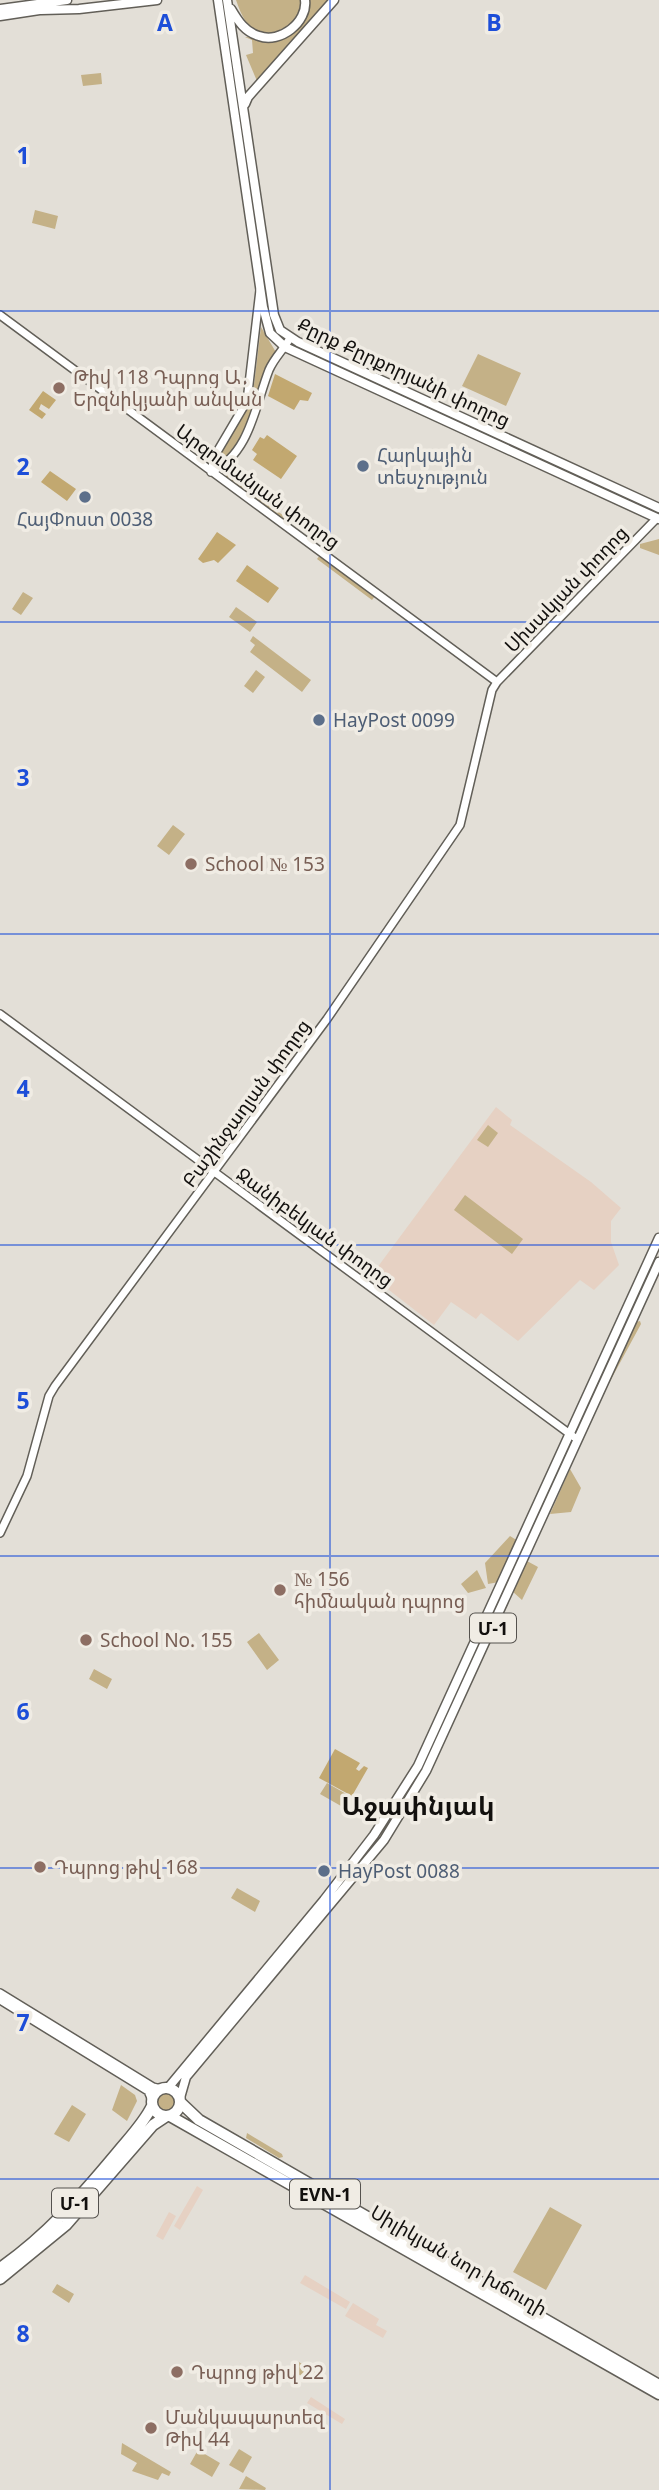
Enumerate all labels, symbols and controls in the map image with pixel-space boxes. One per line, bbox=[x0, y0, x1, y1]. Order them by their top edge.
text: A bbox=[157, 6, 173, 38]
text: B bbox=[486, 6, 502, 38]
text: 1 bbox=[16, 139, 30, 171]
street label: Քըրք Քըրքորյանի փողոց bbox=[293, 311, 515, 433]
place label: Թիվ 118 Դպրոց Ա․ Երզնիկյանի անվան bbox=[73, 364, 262, 412]
marker: Թիվ 118 Դպրոց Ա․ Երզնիկյանի անվան bbox=[51, 380, 67, 396]
street label: Արզումանյան փողոց bbox=[171, 418, 345, 554]
place label: Հարկային տեսչություն bbox=[377, 442, 488, 490]
text: 2 bbox=[16, 450, 30, 482]
marker: Հարկային տեսչություն bbox=[355, 458, 371, 474]
marker: ՀայՓոստ 0038 bbox=[77, 489, 93, 505]
place label: ՀայՓոստ 0038 bbox=[17, 506, 153, 532]
street label: Սիսակյան փողոց bbox=[499, 520, 633, 658]
place label: HayPost 0099 bbox=[333, 707, 455, 733]
marker: HayPost 0099 bbox=[311, 712, 327, 728]
text: 3 bbox=[16, 761, 30, 793]
place label: School № 153 bbox=[205, 851, 325, 877]
marker: School № 153 bbox=[183, 856, 199, 872]
street label: Բաշինջաղյան փողոց bbox=[176, 1014, 316, 1192]
text: 4 bbox=[16, 1072, 30, 1104]
street label: Ջանիբեկյան փողոց bbox=[231, 1161, 399, 1293]
text: 5 bbox=[16, 1384, 30, 1416]
place label: № 156 հիմնական դպրոց bbox=[294, 1566, 465, 1614]
marker: № 156 հիմնական դպրոց bbox=[272, 1582, 288, 1598]
road number: Մ-1 bbox=[470, 1614, 516, 1643]
place label: School No. 155 bbox=[100, 1627, 233, 1653]
marker: School No. 155 bbox=[78, 1632, 94, 1648]
text: 6 bbox=[16, 1695, 30, 1727]
district label: Աջափնյակ bbox=[341, 1787, 495, 1823]
place label: Դպրոց թիվ 168 bbox=[54, 1854, 198, 1880]
place label: HayPost 0088 bbox=[338, 1858, 460, 1884]
marker: Դպրոց թիվ 168 bbox=[32, 1859, 48, 1875]
marker: HayPost 0088 bbox=[316, 1863, 332, 1879]
text: 7 bbox=[16, 2006, 30, 2038]
road number: EVN-1 bbox=[290, 2180, 360, 2208]
road number: Մ-1 bbox=[52, 2188, 98, 2218]
street label: Սիլիկյան նոր խճուղի bbox=[366, 2199, 552, 2321]
text: 8 bbox=[16, 2317, 30, 2349]
place label: Դպրոց թիվ 22 bbox=[191, 2359, 324, 2385]
marker: Դպրոց թիվ 22 bbox=[169, 2364, 185, 2380]
place label: Մանկապարտեզ Թիվ 44 bbox=[165, 2404, 326, 2452]
marker: Մանկապարտեզ Թիվ 44 bbox=[143, 2420, 159, 2436]

